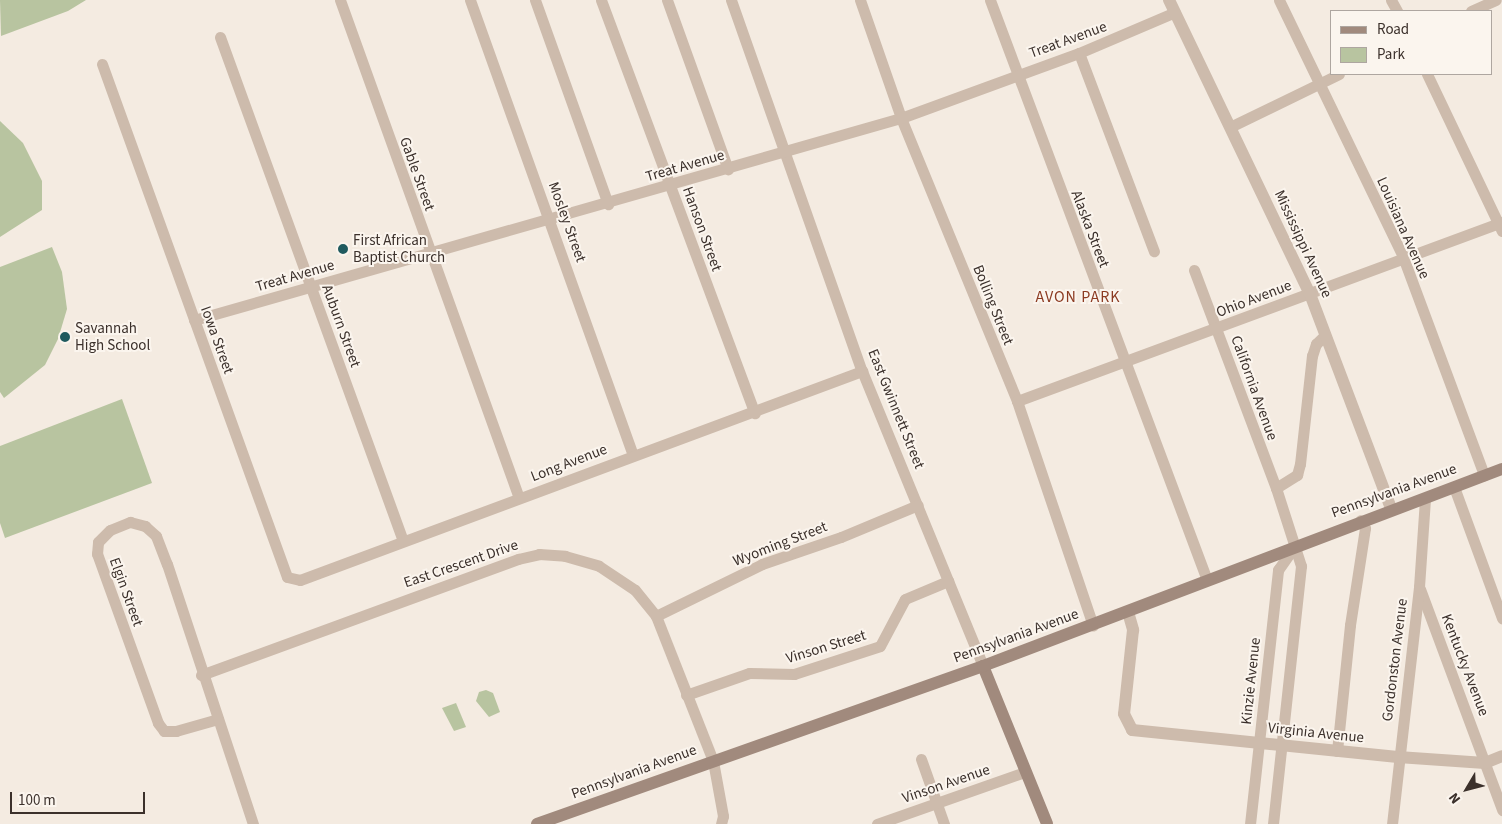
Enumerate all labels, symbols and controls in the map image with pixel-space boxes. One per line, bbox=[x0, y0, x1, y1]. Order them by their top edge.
legend bbox=[1330, 10, 1492, 75]
street label: Treat Avenue bbox=[1027, 18, 1109, 62]
text: Road bbox=[1377, 19, 1409, 40]
text: Park bbox=[1377, 44, 1405, 65]
street label: Gable Street bbox=[395, 135, 439, 213]
street label: Treat Avenue bbox=[643, 146, 727, 186]
street label: Louisiana Avenue bbox=[1372, 174, 1434, 282]
street label: Mosley Street bbox=[544, 179, 590, 265]
street label: Hanson Street bbox=[678, 184, 726, 274]
street label: Mississippi Avenue bbox=[1270, 187, 1336, 301]
street label: Alaska Street bbox=[1067, 188, 1113, 270]
place label: First African Baptist Church bbox=[353, 231, 445, 266]
marker: First African Baptist Church bbox=[337, 243, 349, 255]
street label: Treat Avenue bbox=[253, 256, 337, 296]
street label: Bolling Street bbox=[969, 262, 1017, 348]
street label: Ohio Avenue bbox=[1214, 276, 1294, 322]
street label: Auburn Street bbox=[318, 282, 364, 370]
district label: AVON PARK bbox=[1034, 287, 1122, 307]
street label: Iowa Street bbox=[196, 304, 238, 376]
place label: Savannah High School bbox=[75, 319, 150, 354]
marker: Savannah High School bbox=[59, 331, 71, 343]
street label: California Avenue bbox=[1227, 333, 1281, 443]
street label: East Gwinnett Street bbox=[864, 347, 928, 471]
street label: Long Avenue bbox=[528, 440, 610, 486]
street label: Pennsylvania Avenue bbox=[1329, 460, 1459, 522]
street label: Wyoming Street bbox=[730, 518, 830, 570]
street label: East Crescent Drive bbox=[402, 536, 520, 592]
street label: Elgin Street bbox=[105, 555, 147, 629]
street label: Gordonston Avenue bbox=[1379, 598, 1411, 722]
street label: Pennsylvania Avenue bbox=[951, 605, 1081, 667]
street label: Kentucky Avenue bbox=[1437, 611, 1493, 719]
street label: Vinson Street bbox=[784, 626, 868, 668]
street label: Kinzie Avenue bbox=[1237, 637, 1265, 725]
street label: Virginia Avenue bbox=[1267, 719, 1365, 747]
street label: Pennsylvania Avenue bbox=[569, 741, 699, 803]
street label: Vinson Avenue bbox=[900, 761, 992, 807]
north arrow bbox=[1442, 764, 1492, 814]
scale bar bbox=[12, 782, 148, 814]
text: N bbox=[1444, 788, 1466, 808]
text: 100 m bbox=[18, 790, 56, 811]

